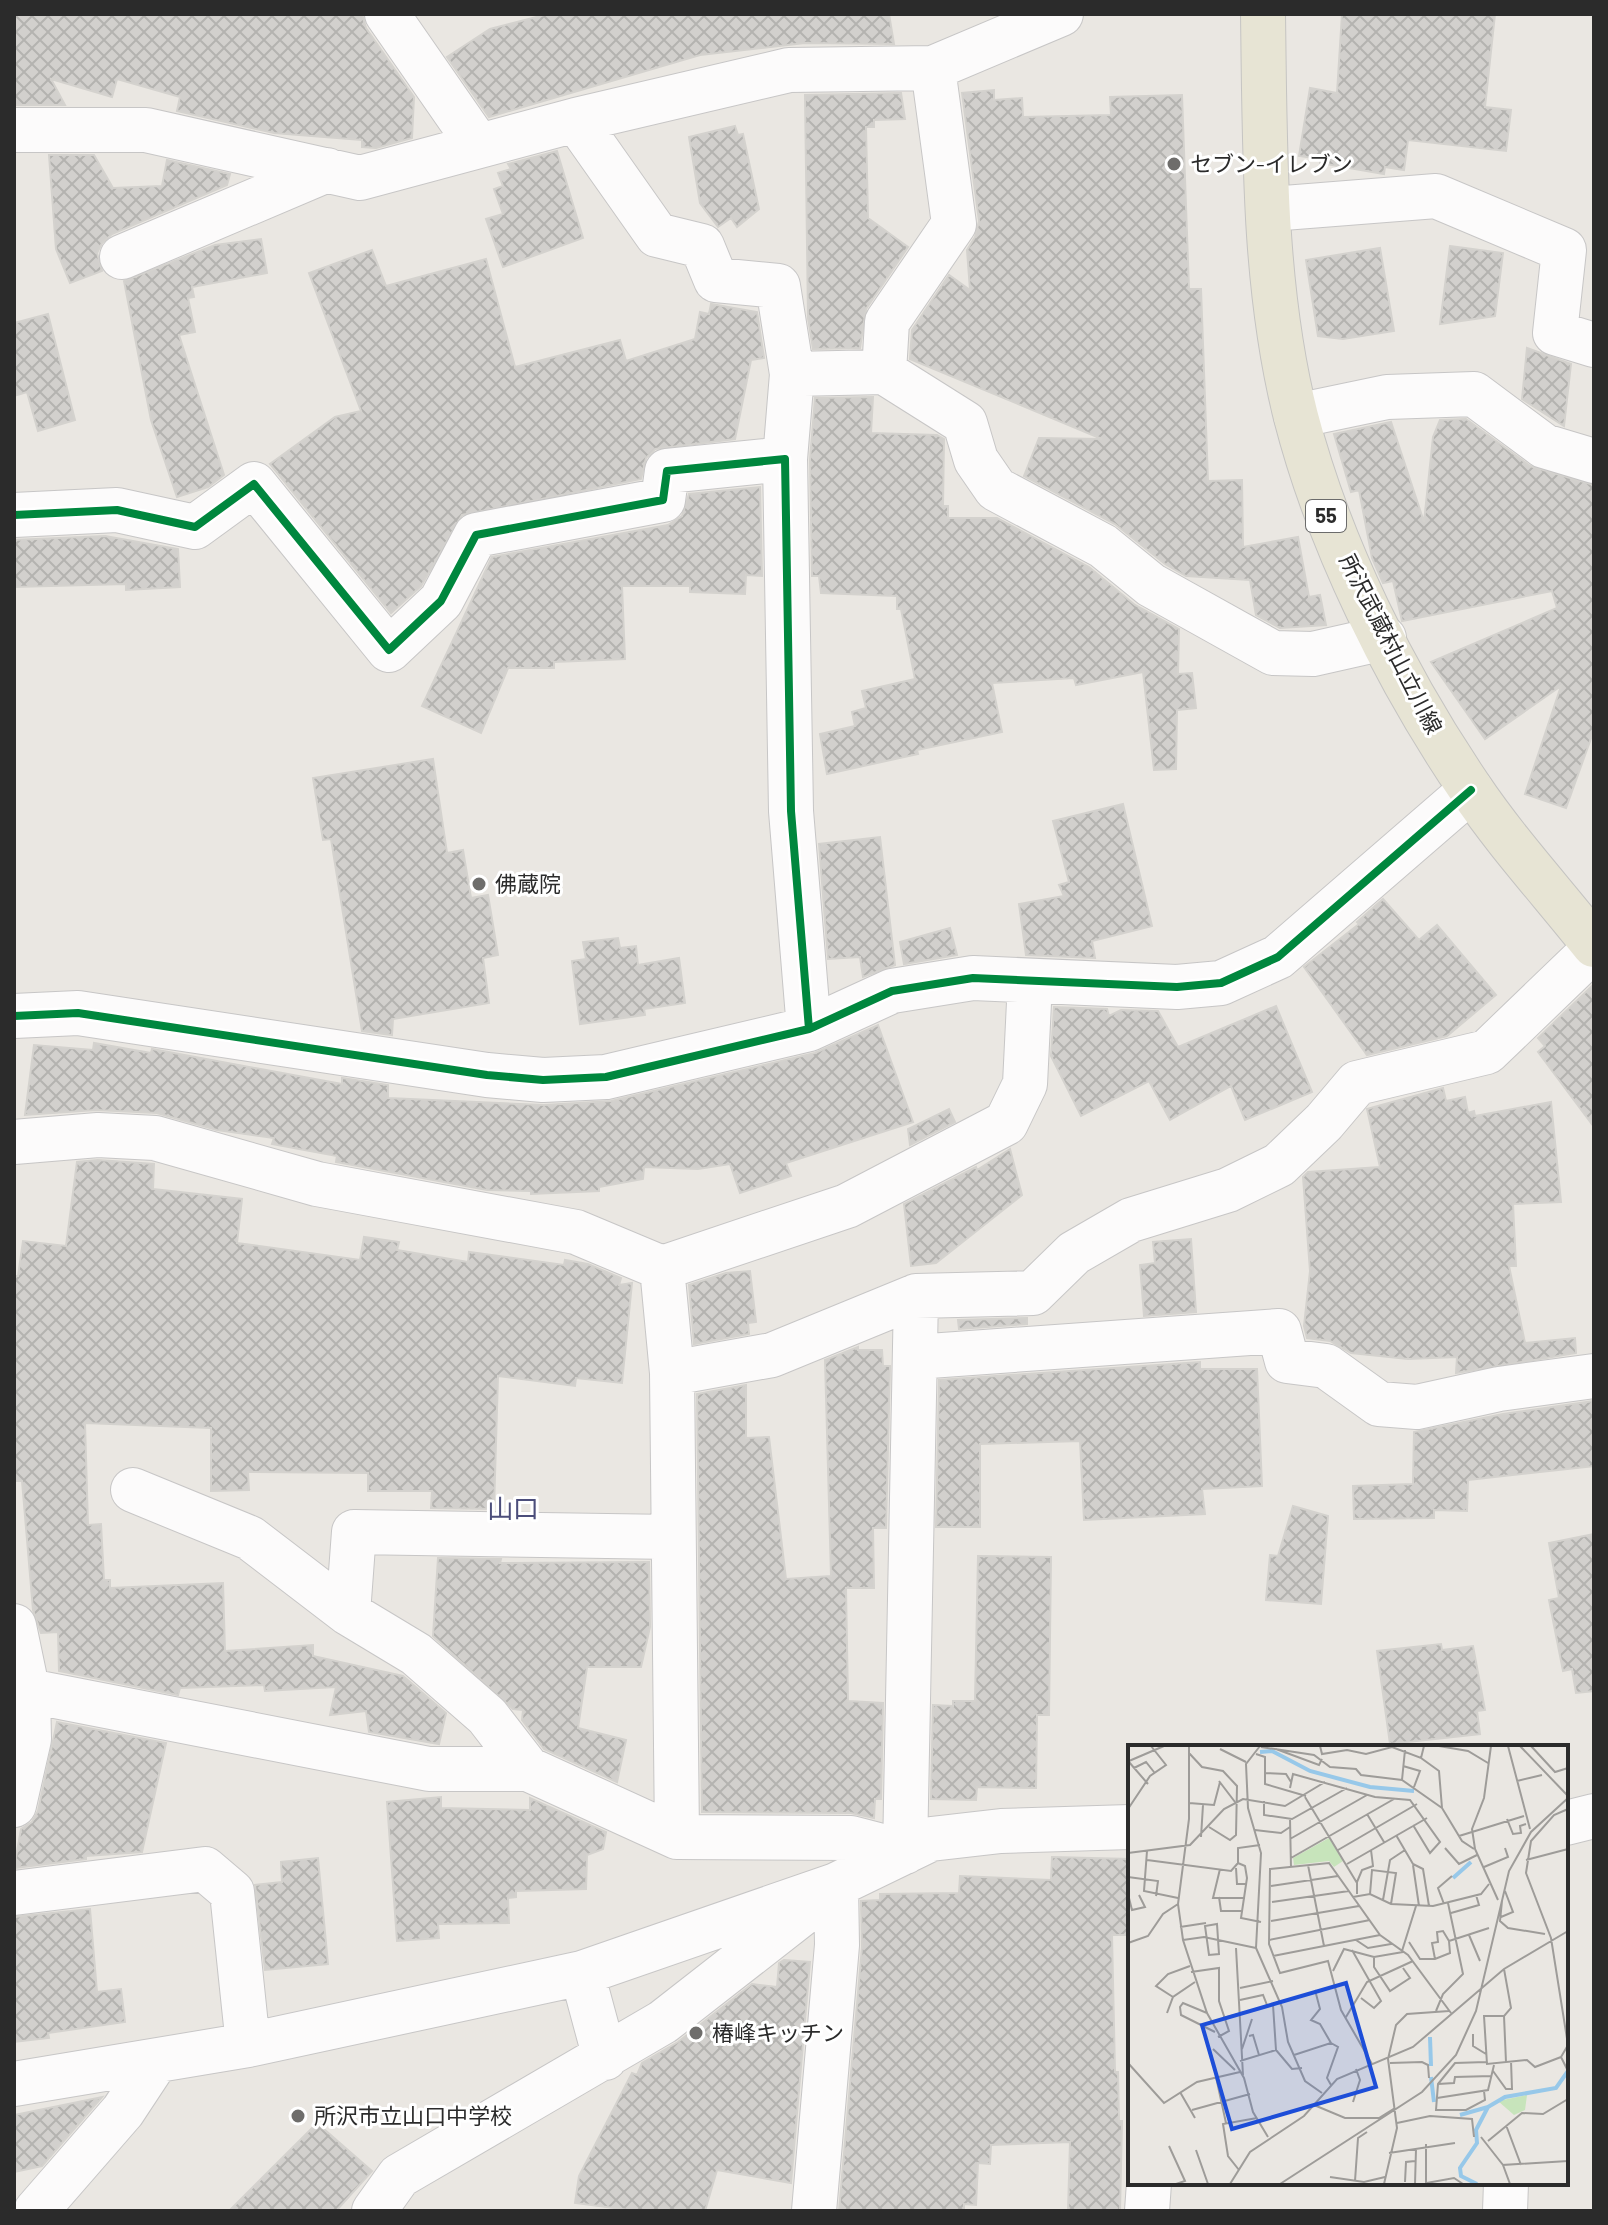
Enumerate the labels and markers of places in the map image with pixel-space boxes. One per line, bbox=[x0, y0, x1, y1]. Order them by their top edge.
place label: セブン-イレブン bbox=[1190, 150, 1353, 176]
marker: セブン-イレブン bbox=[1165, 155, 1183, 173]
place label: 佛蔵院 bbox=[495, 870, 561, 896]
marker: 佛蔵院 bbox=[470, 875, 488, 893]
place label: 椿峰キッチン bbox=[712, 2019, 844, 2045]
marker: 椿峰キッチン bbox=[687, 2024, 705, 2042]
place label: 所沢市立山口中学校 bbox=[314, 2102, 512, 2128]
marker: 所沢市立山口中学校 bbox=[289, 2107, 307, 2125]

